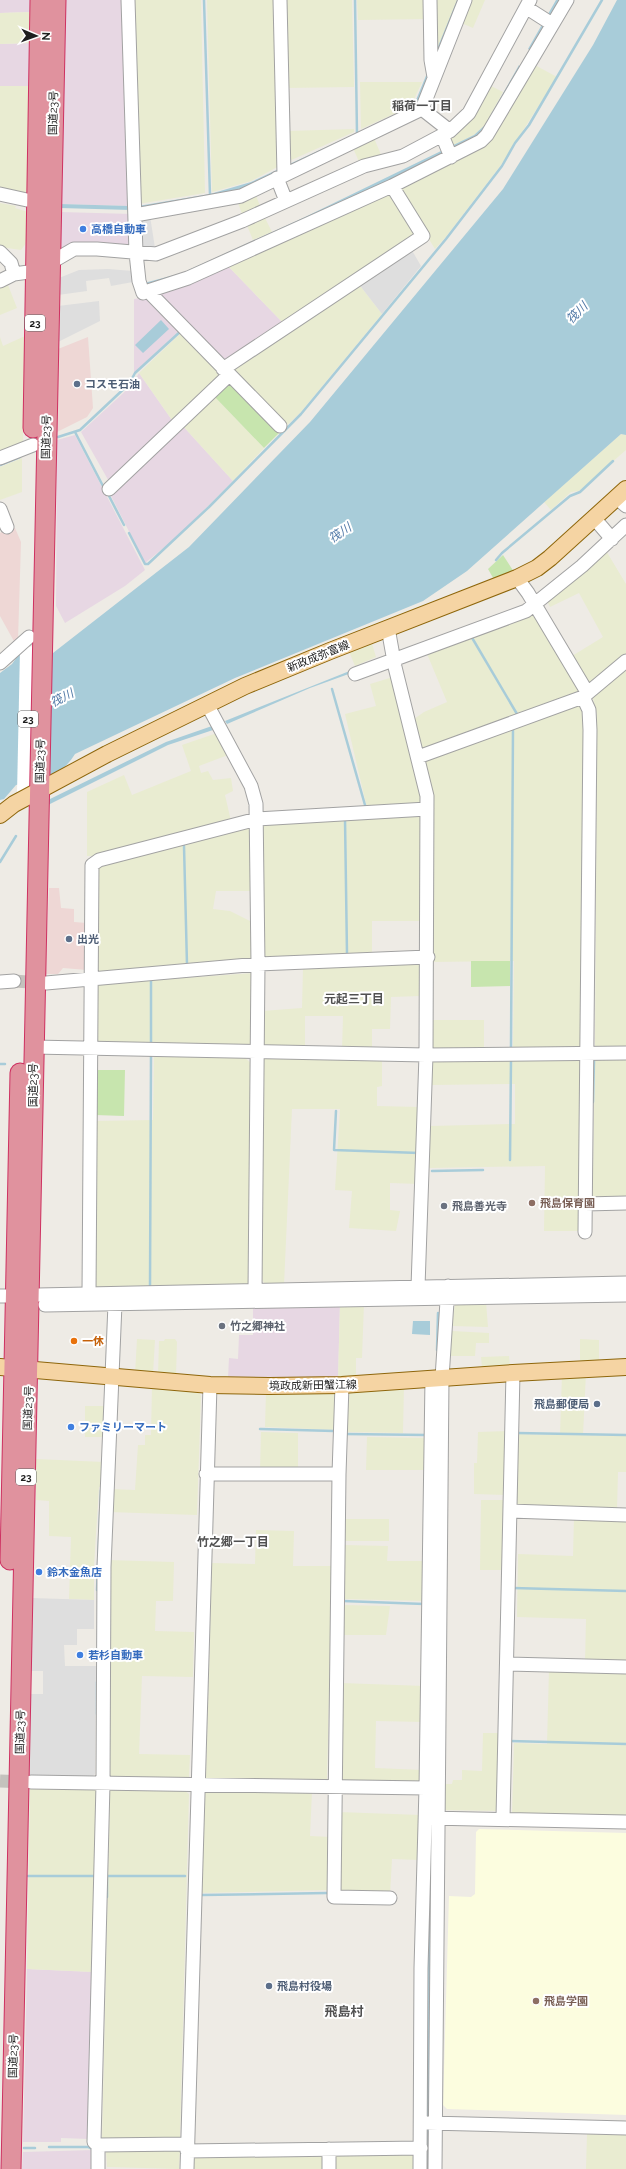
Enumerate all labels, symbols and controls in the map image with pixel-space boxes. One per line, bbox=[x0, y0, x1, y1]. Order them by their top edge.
north arrow bbox=[16, 16, 56, 56]
text: N bbox=[39, 32, 52, 41]
street label: 国道23号 bbox=[47, 91, 60, 135]
district label: 稲荷一丁目 bbox=[392, 99, 452, 113]
place label: 高橋自動車 bbox=[91, 223, 146, 236]
marker: 高橋自動車 bbox=[78, 224, 88, 234]
water label: 筏川 bbox=[564, 298, 592, 326]
road number: 23 bbox=[25, 315, 45, 331]
place label: コスモ石油 bbox=[85, 378, 140, 391]
marker: コスモ石油 bbox=[72, 379, 82, 389]
street label: 国道23号 bbox=[40, 415, 53, 459]
water label: 筏川 bbox=[326, 519, 356, 546]
street label: 新政成弥富線 bbox=[285, 638, 351, 675]
water label: 筏川 bbox=[48, 685, 78, 710]
road number: 23 bbox=[18, 711, 38, 727]
street label: 国道23号 bbox=[34, 739, 47, 783]
place label: 出光 bbox=[77, 933, 99, 946]
marker: 出光 bbox=[64, 934, 74, 944]
district label: 元起三丁目 bbox=[324, 992, 384, 1006]
street label: 国道23号 bbox=[27, 1063, 40, 1107]
place label: 飛島保育園 bbox=[540, 1197, 595, 1210]
marker: 飛島保育園 bbox=[527, 1198, 537, 1208]
place label: 飛島善光寺 bbox=[452, 1200, 507, 1213]
marker: 飛島善光寺 bbox=[439, 1201, 449, 1211]
place label: 竹之郷神社 bbox=[230, 1320, 285, 1333]
marker: 竹之郷神社 bbox=[217, 1321, 227, 1331]
place label: 一休 bbox=[82, 1335, 104, 1348]
marker: 一休 bbox=[69, 1336, 79, 1346]
street label: 境政成新田蟹江線 bbox=[269, 1378, 357, 1393]
street label: 国道23号 bbox=[21, 1385, 36, 1431]
place label: 飛島郵便局 bbox=[534, 1398, 589, 1411]
marker: 飛島郵便局 bbox=[592, 1399, 602, 1409]
place label: ファミリーマート bbox=[79, 1421, 167, 1434]
marker: ファミリーマート bbox=[66, 1422, 76, 1432]
road number: 23 bbox=[16, 1469, 36, 1485]
district label: 竹之郷一丁目 bbox=[197, 1535, 269, 1549]
place label: 鈴木金魚店 bbox=[47, 1566, 102, 1579]
marker: 鈴木金魚店 bbox=[34, 1567, 44, 1577]
place label: 若杉自動車 bbox=[88, 1649, 143, 1662]
marker: 若杉自動車 bbox=[75, 1650, 85, 1660]
street label: 国道23号 bbox=[14, 1710, 27, 1754]
place label: 飛島村役場 bbox=[277, 1980, 332, 1993]
marker: 飛島村役場 bbox=[264, 1981, 274, 1991]
place label: 飛島学園 bbox=[544, 1995, 588, 2008]
marker: 飛島学園 bbox=[531, 1996, 541, 2006]
district label: 飛島村 bbox=[324, 2004, 364, 2019]
street label: 国道23号 bbox=[7, 2034, 20, 2078]

